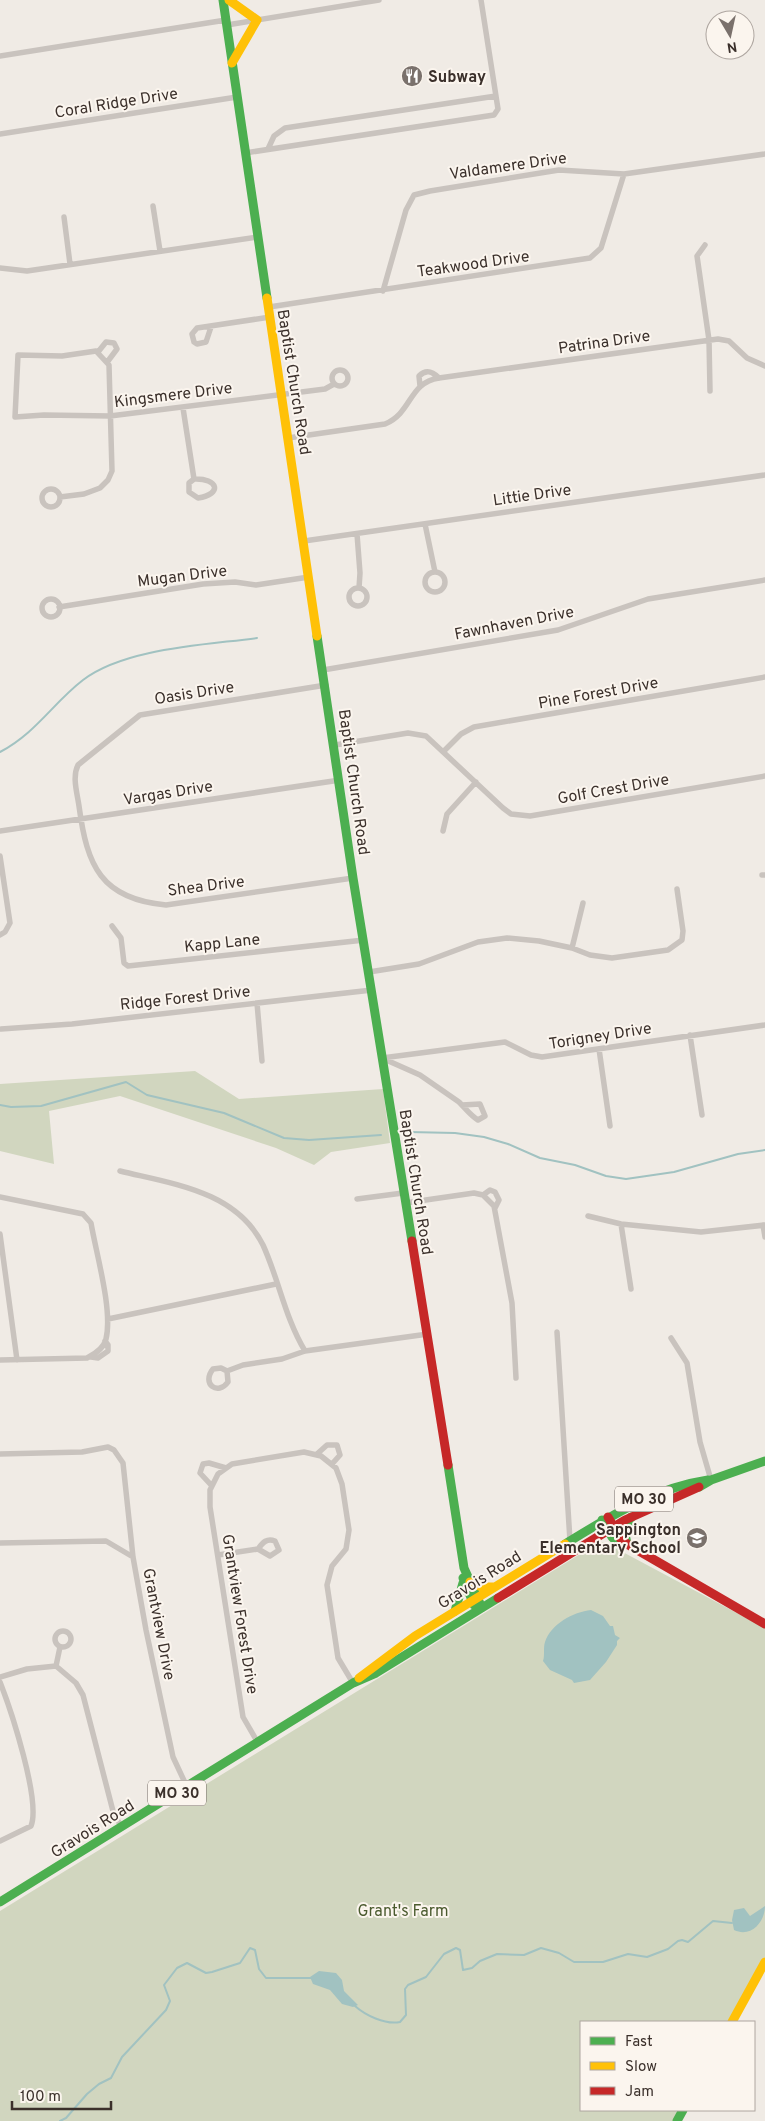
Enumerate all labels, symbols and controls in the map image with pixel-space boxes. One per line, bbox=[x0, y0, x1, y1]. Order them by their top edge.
north arrow bbox=[705, 10, 755, 60]
text: N bbox=[725, 37, 738, 56]
restaurant icon: Subway bbox=[400, 64, 424, 88]
place label: Subway bbox=[428, 68, 486, 88]
street label: Coral Ridge Drive bbox=[53, 84, 179, 124]
street label: Valdamere Drive bbox=[448, 149, 568, 185]
street label: Teakwood Drive bbox=[416, 247, 531, 283]
street label: Baptist Church Road bbox=[272, 308, 314, 457]
street label: Patrina Drive bbox=[557, 327, 652, 359]
street label: Kingsmere Drive bbox=[113, 379, 234, 413]
street label: Littie Drive bbox=[492, 481, 573, 511]
street label: Mugan Drive bbox=[136, 562, 228, 592]
street label: Fawnhaven Drive bbox=[453, 603, 576, 645]
street label: Pine Forest Drive bbox=[537, 674, 660, 714]
street label: Oasis Drive bbox=[153, 678, 236, 710]
street label: Baptist Church Road bbox=[333, 708, 373, 857]
street label: Golf Crest Drive bbox=[556, 770, 671, 810]
street label: Vargas Drive bbox=[122, 777, 215, 811]
street label: Shea Drive bbox=[167, 872, 246, 902]
street label: Kapp Lane bbox=[183, 930, 261, 958]
street label: Ridge Forest Drive bbox=[119, 982, 251, 1016]
street label: Torigney Drive bbox=[548, 1019, 653, 1055]
street label: Baptist Church Road bbox=[394, 1108, 436, 1257]
road number: MO 30 bbox=[615, 1486, 673, 1512]
place label: Sappington Elementary School bbox=[539, 1521, 681, 1559]
school or university icon: Sappington Elementary School bbox=[685, 1526, 709, 1550]
street label: Grantview Forest Drive bbox=[216, 1533, 262, 1696]
street label: Gravois Road bbox=[435, 1547, 526, 1614]
street label: Grantview Drive bbox=[137, 1567, 179, 1682]
road number: MO 30 bbox=[148, 1780, 206, 1806]
street label: Gravois Road bbox=[48, 1796, 139, 1863]
park label: Grant's Farm bbox=[357, 1902, 449, 1922]
legend bbox=[580, 2021, 755, 2111]
text: Fast bbox=[625, 2033, 653, 2052]
text: Slow bbox=[625, 2058, 657, 2077]
scale bar bbox=[12, 2078, 111, 2110]
text: Jam bbox=[625, 2083, 654, 2102]
text: 100 m bbox=[20, 2088, 61, 2107]

